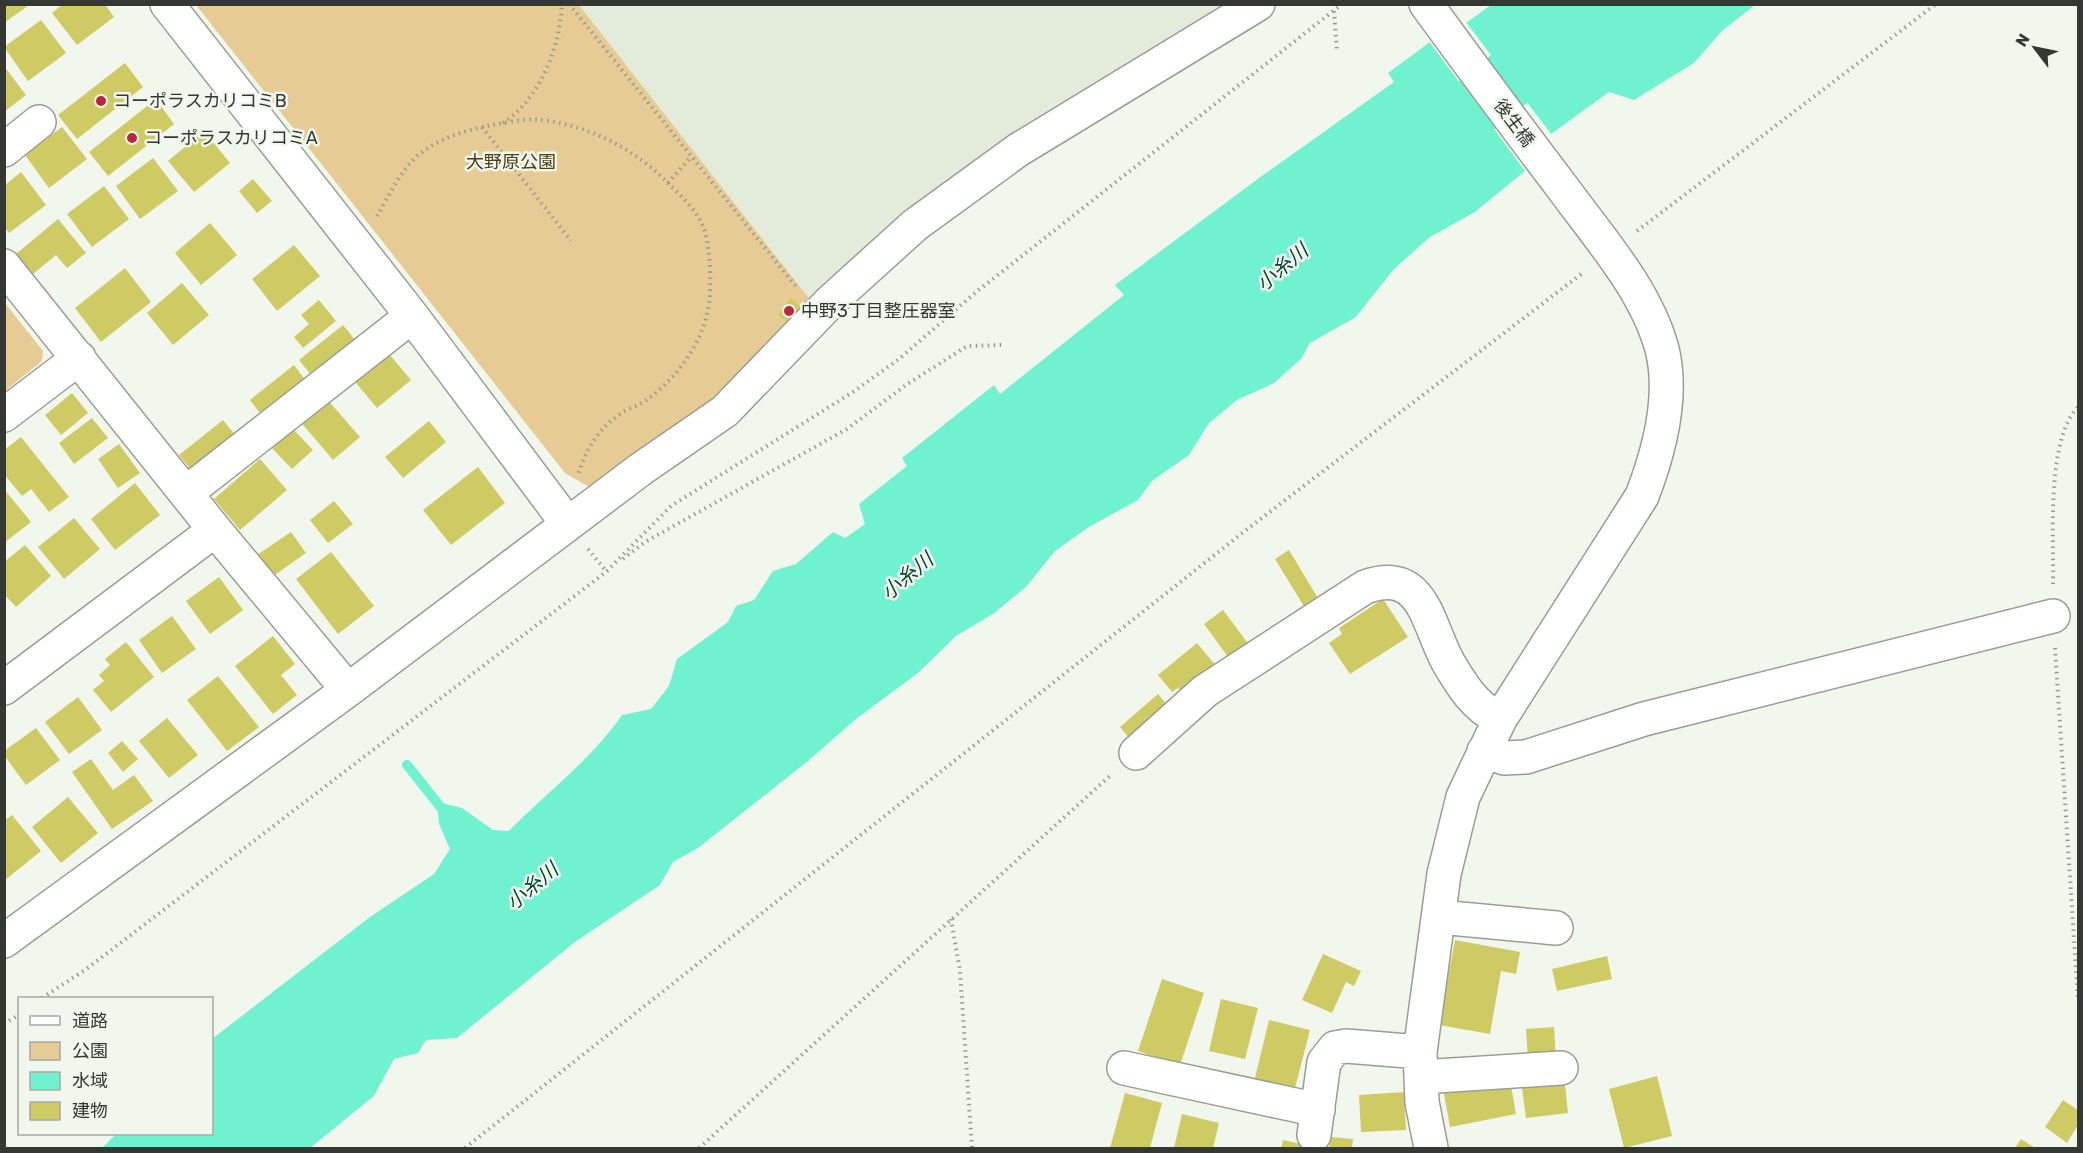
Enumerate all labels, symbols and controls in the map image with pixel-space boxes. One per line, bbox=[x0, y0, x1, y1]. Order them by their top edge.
north arrow bbox=[2005, 18, 2065, 78]
text: N bbox=[2012, 30, 2034, 50]
place label: コーポラスカリコミB bbox=[113, 90, 287, 112]
marker: コーポラスカリコミB bbox=[94, 94, 108, 108]
street label: 後生橋 bbox=[1489, 95, 1539, 151]
place label: コーポラスカリコミA bbox=[144, 127, 318, 149]
marker: コーポラスカリコミA bbox=[125, 131, 139, 145]
park label: 大野原公園 bbox=[466, 151, 556, 173]
water label: 小糸川 bbox=[1251, 237, 1314, 295]
place label: 中野3丁目整圧器室 bbox=[801, 300, 956, 322]
marker: 中野3丁目整圧器室 bbox=[782, 304, 796, 318]
water label: 小糸川 bbox=[876, 546, 939, 604]
water label: 小糸川 bbox=[501, 856, 564, 914]
legend bbox=[18, 997, 213, 1135]
text: 道路 bbox=[72, 1010, 108, 1032]
text: 公園 bbox=[72, 1040, 108, 1062]
text: 水域 bbox=[72, 1070, 108, 1092]
text: 建物 bbox=[72, 1100, 108, 1122]

